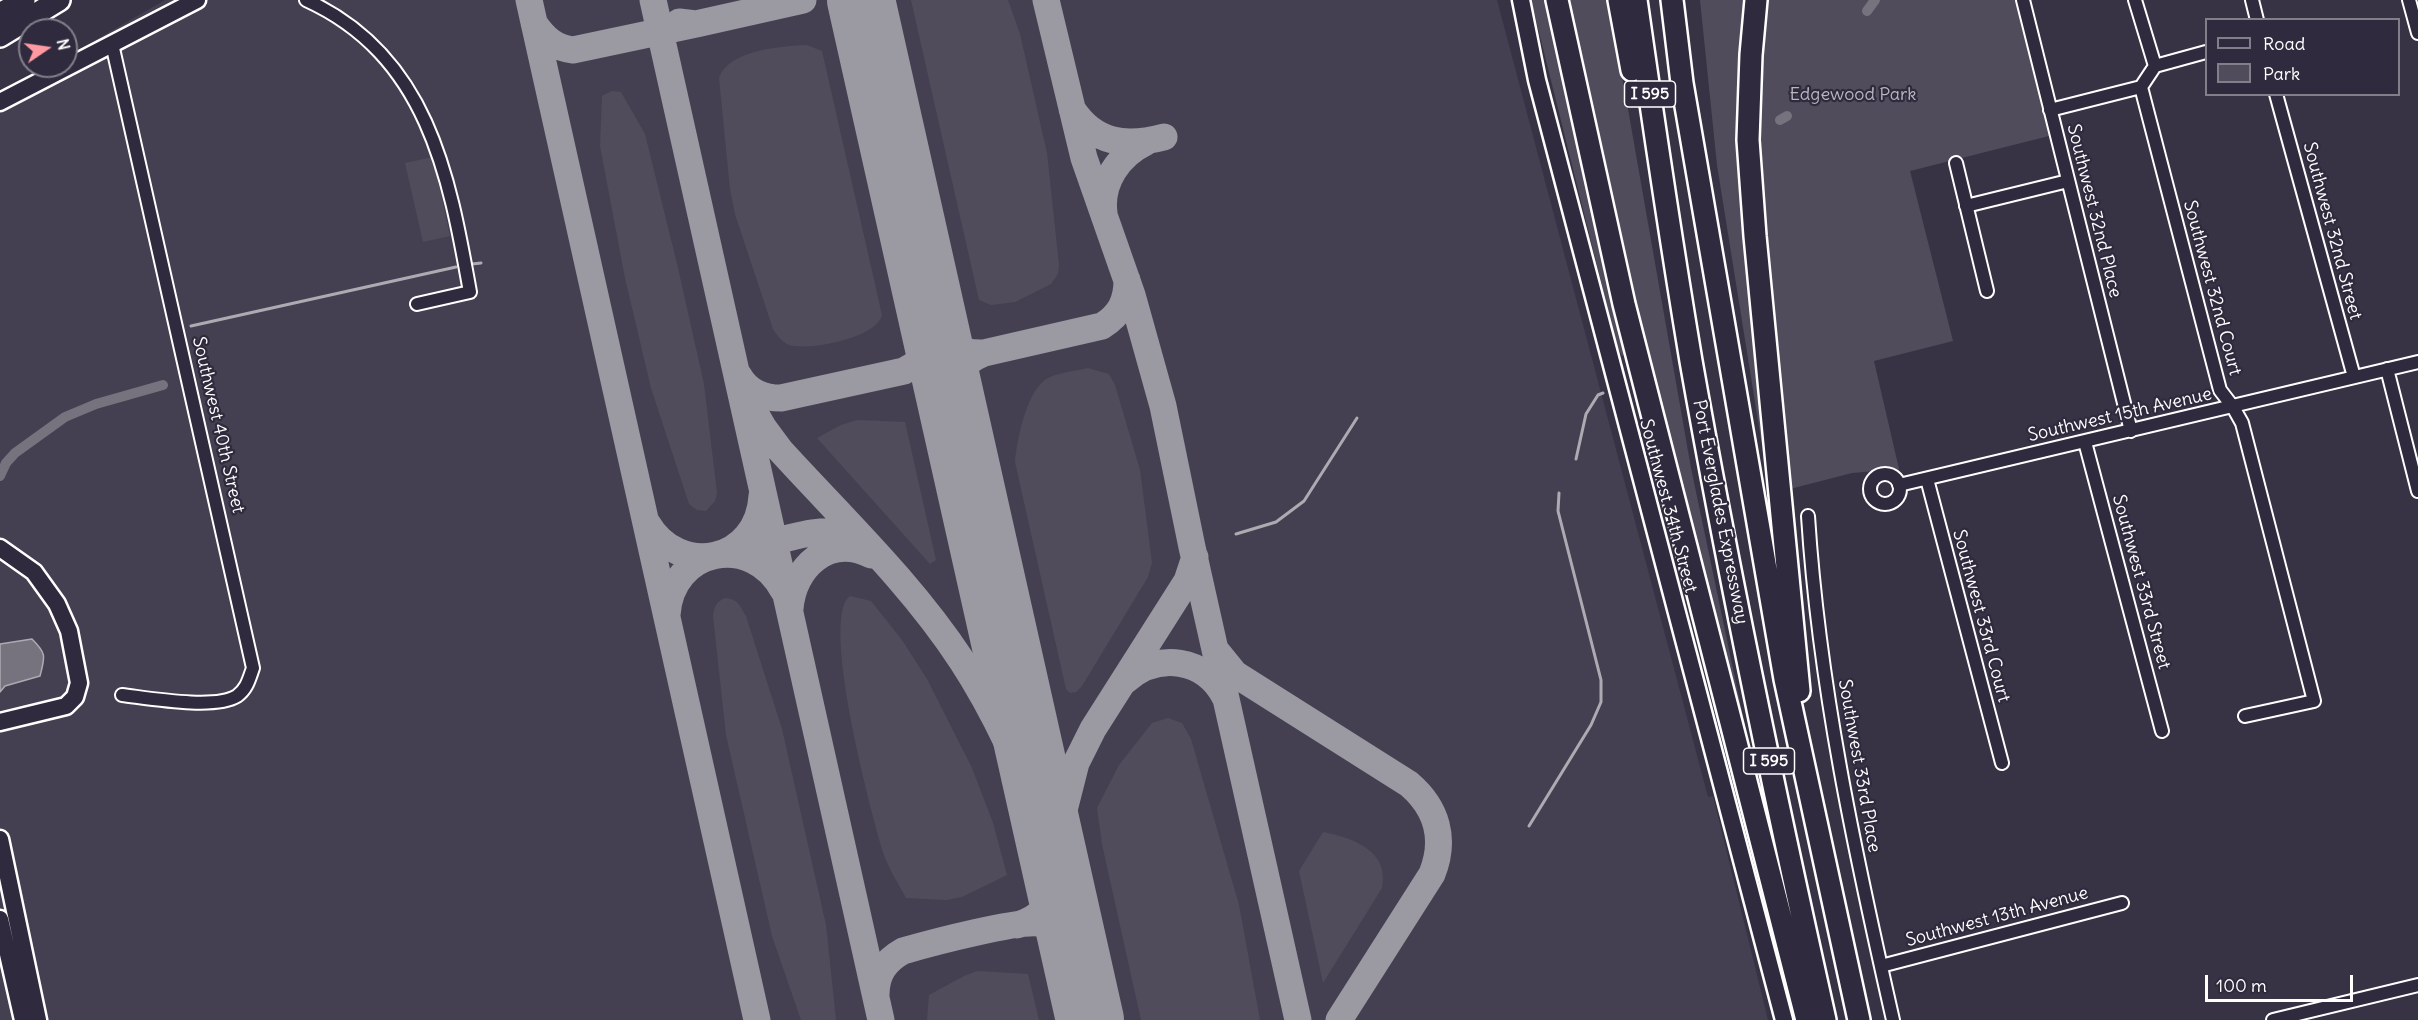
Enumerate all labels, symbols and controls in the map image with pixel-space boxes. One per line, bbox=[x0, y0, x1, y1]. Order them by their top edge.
north arrow bbox=[18, 18, 78, 78]
legend bbox=[2205, 18, 2400, 96]
text: Road bbox=[2263, 32, 2305, 55]
text: N bbox=[53, 37, 75, 52]
text: Park bbox=[2263, 62, 2300, 85]
road number: I 595 bbox=[1624, 81, 1676, 107]
park label: Edgewood Park bbox=[1789, 84, 1917, 106]
street label: Southwest 32nd Place bbox=[2062, 122, 2126, 300]
street label: Southwest 32nd Street bbox=[2298, 140, 2366, 322]
street label: Southwest 32nd Court bbox=[2178, 198, 2246, 378]
street label: Southwest 40th Street bbox=[187, 335, 249, 515]
street label: Southwest 15th Avenue bbox=[2026, 383, 2214, 447]
street label: Port Everglades Expressway bbox=[1688, 398, 1752, 626]
street label: Southwest 34th Street bbox=[1634, 417, 1702, 595]
street label: Southwest 33rd Street bbox=[2107, 492, 2175, 672]
street label: Southwest 33rd Court bbox=[1948, 527, 2014, 705]
street label: Southwest 33rd Place bbox=[1833, 678, 1885, 854]
road number: I 595 bbox=[1744, 748, 1794, 774]
street label: Southwest 13th Avenue bbox=[1904, 882, 2090, 952]
scale bar bbox=[2208, 963, 2356, 1001]
text: 100 m bbox=[2216, 974, 2267, 997]

